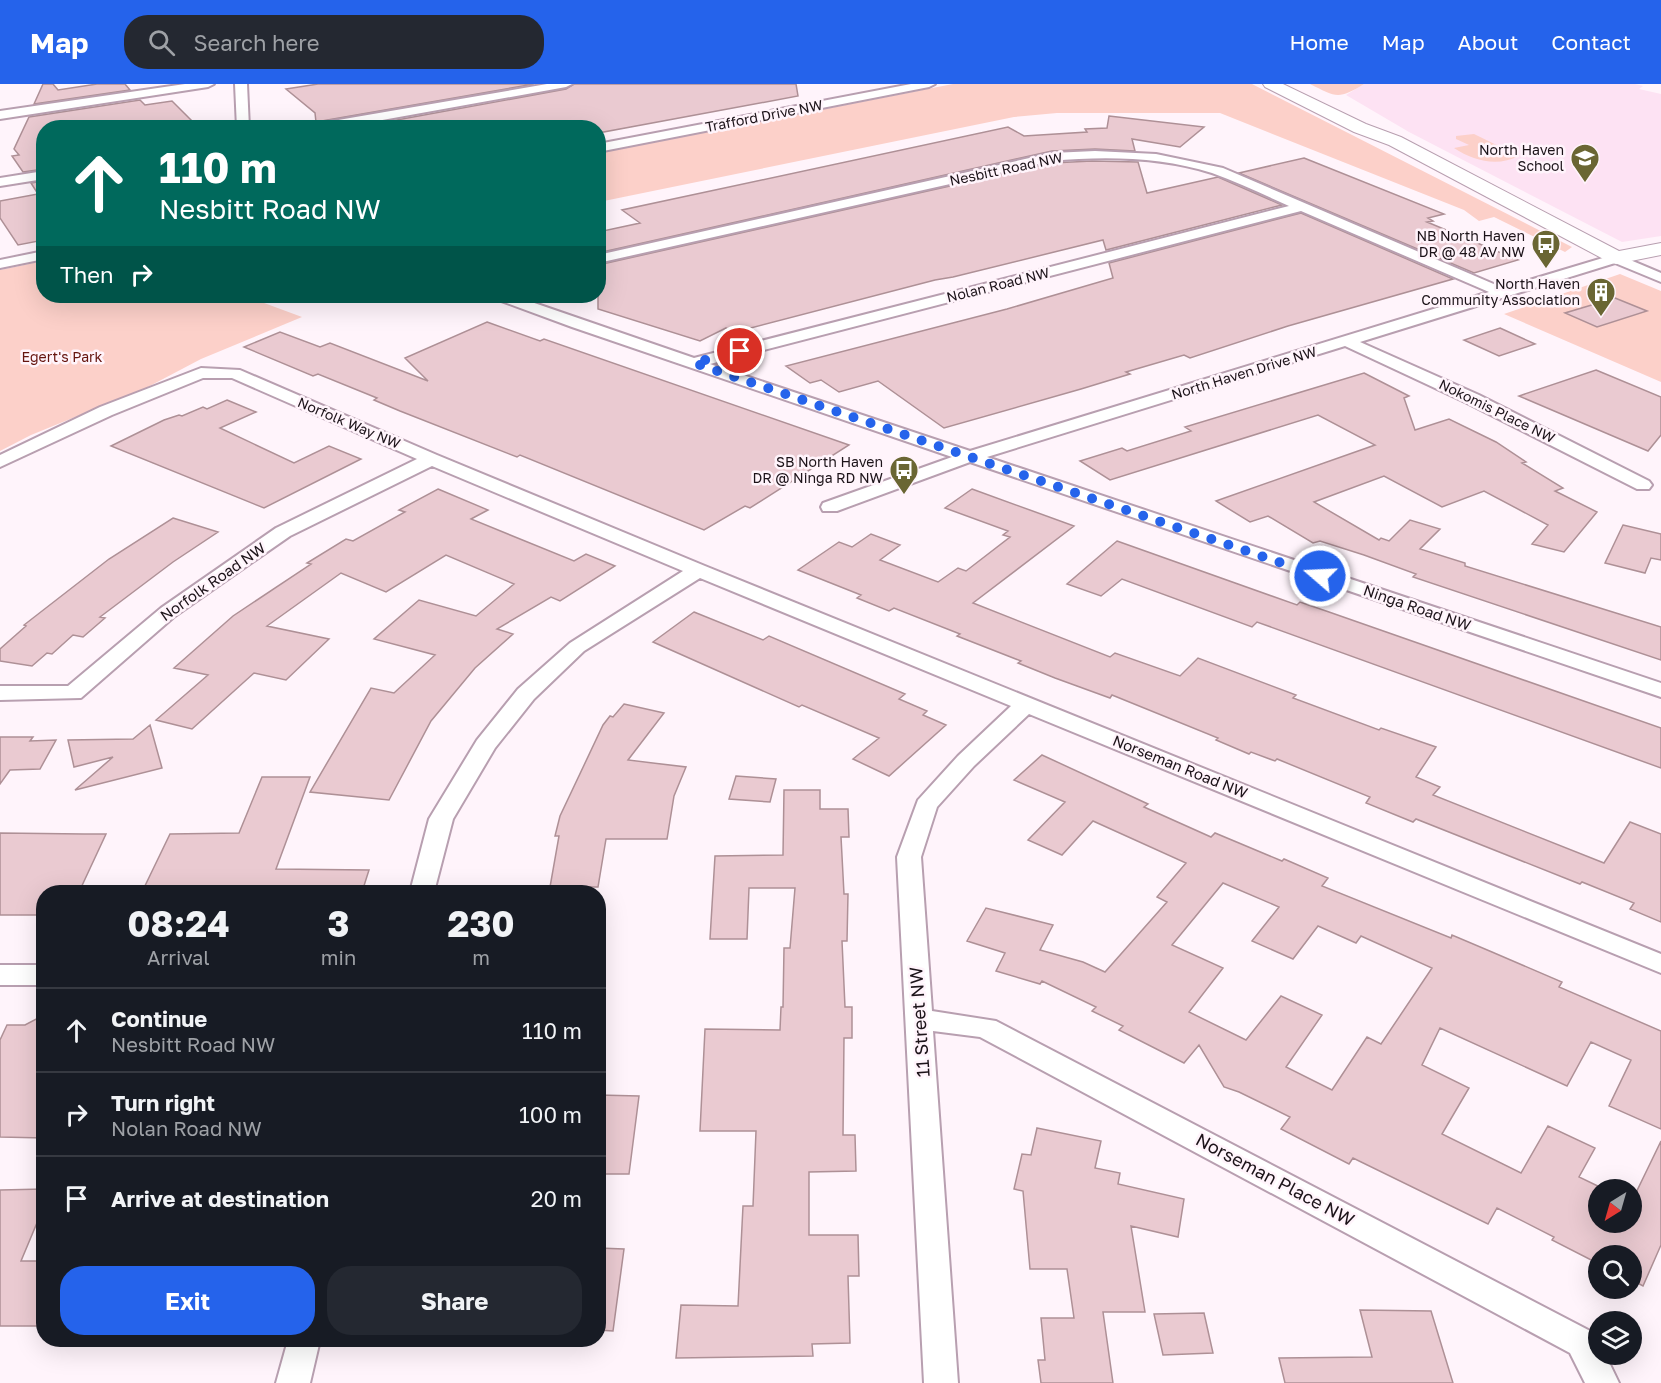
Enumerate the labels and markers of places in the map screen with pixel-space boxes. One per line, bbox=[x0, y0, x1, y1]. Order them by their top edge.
place label: North Haven School bbox=[1479, 141, 1564, 174]
school or university icon: North Haven School bbox=[1569, 142, 1601, 184]
place label: NB North Haven DR @ 48 AV NW bbox=[1416, 227, 1526, 260]
bus stop icon: NB North Haven DR @ 48 AV NW bbox=[1530, 228, 1562, 270]
place label: North Haven Community Association bbox=[1421, 275, 1580, 308]
building icon: North Haven Community Association bbox=[1585, 276, 1617, 318]
pin bbox=[714, 325, 765, 376]
place label: SB North Haven DR @ Ninga RD NW bbox=[752, 453, 884, 486]
bus stop icon: SB North Haven DR @ Ninga RD NW bbox=[888, 454, 920, 496]

